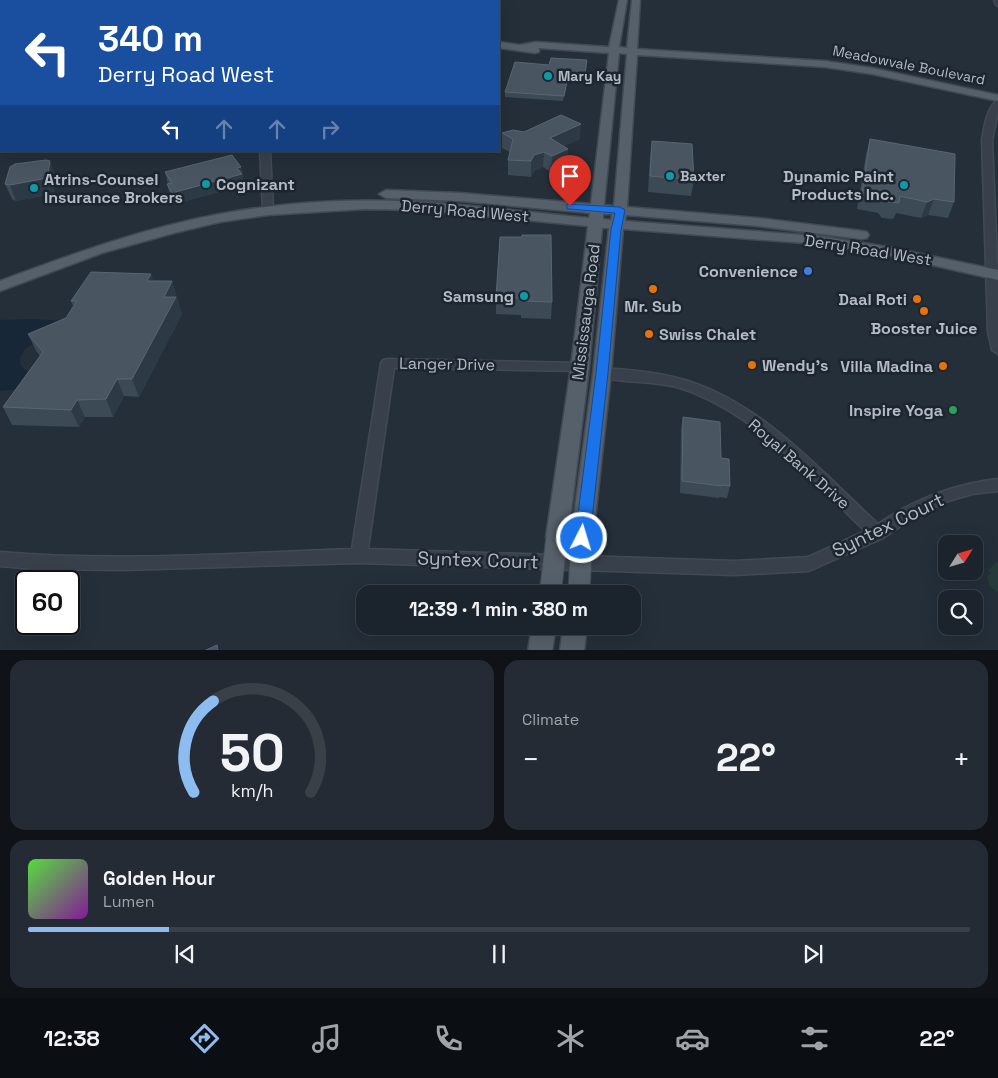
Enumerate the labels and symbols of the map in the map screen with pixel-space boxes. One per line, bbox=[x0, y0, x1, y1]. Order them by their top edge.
street label: Meadowvale Boulevard bbox=[831, 41, 987, 89]
place label: Mary Kay bbox=[558, 67, 621, 85]
marker: Mary Kay bbox=[542, 70, 554, 82]
pin bbox=[549, 155, 591, 206]
place label: Dynamic Paint Products Inc. bbox=[783, 166, 894, 205]
place label: Baxter bbox=[680, 167, 726, 185]
place label: Atrins-Counsel Insurance Brokers bbox=[44, 169, 183, 208]
marker: Baxter bbox=[664, 170, 676, 182]
place label: Cognizant bbox=[216, 174, 295, 195]
marker: Cognizant bbox=[200, 178, 212, 190]
marker: Dynamic Paint Products Inc. bbox=[898, 179, 910, 191]
marker: Atrins-Counsel Insurance Brokers bbox=[28, 182, 40, 194]
street label: Derry Road West bbox=[400, 195, 530, 227]
street label: Derry Road West bbox=[803, 230, 933, 270]
street label: Mississauga Road bbox=[567, 243, 605, 381]
place label: Convenience bbox=[699, 261, 798, 282]
marker: Convenience bbox=[802, 265, 814, 277]
marker: Mr. Sub bbox=[647, 283, 659, 295]
place label: Samsung bbox=[443, 286, 514, 307]
place label: Daal Roti bbox=[838, 289, 907, 310]
marker: Samsung bbox=[518, 290, 530, 302]
marker: Daal Roti bbox=[911, 293, 923, 305]
place label: Mr. Sub bbox=[624, 296, 682, 317]
marker: Booster Juice bbox=[918, 305, 930, 317]
place label: Booster Juice bbox=[870, 318, 978, 339]
place label: Swiss Chalet bbox=[659, 324, 756, 345]
marker: Swiss Chalet bbox=[643, 328, 655, 340]
street label: Langer Drive bbox=[399, 353, 495, 375]
place label: Wendy's bbox=[762, 355, 828, 376]
place label: Villa Madina bbox=[840, 356, 933, 377]
marker: Wendy's bbox=[746, 359, 758, 371]
marker: Villa Madina bbox=[937, 360, 949, 372]
place label: Inspire Yoga bbox=[849, 400, 943, 421]
marker: Inspire Yoga bbox=[947, 404, 959, 416]
street label: Royal Bank Drive bbox=[744, 414, 854, 514]
street label: Syntex Court bbox=[828, 487, 948, 563]
position arrow bbox=[555, 511, 607, 563]
north arrow bbox=[938, 535, 982, 580]
street label: Syntex Court bbox=[417, 545, 539, 575]
speed limit sign: 60 bbox=[15, 570, 80, 635]

